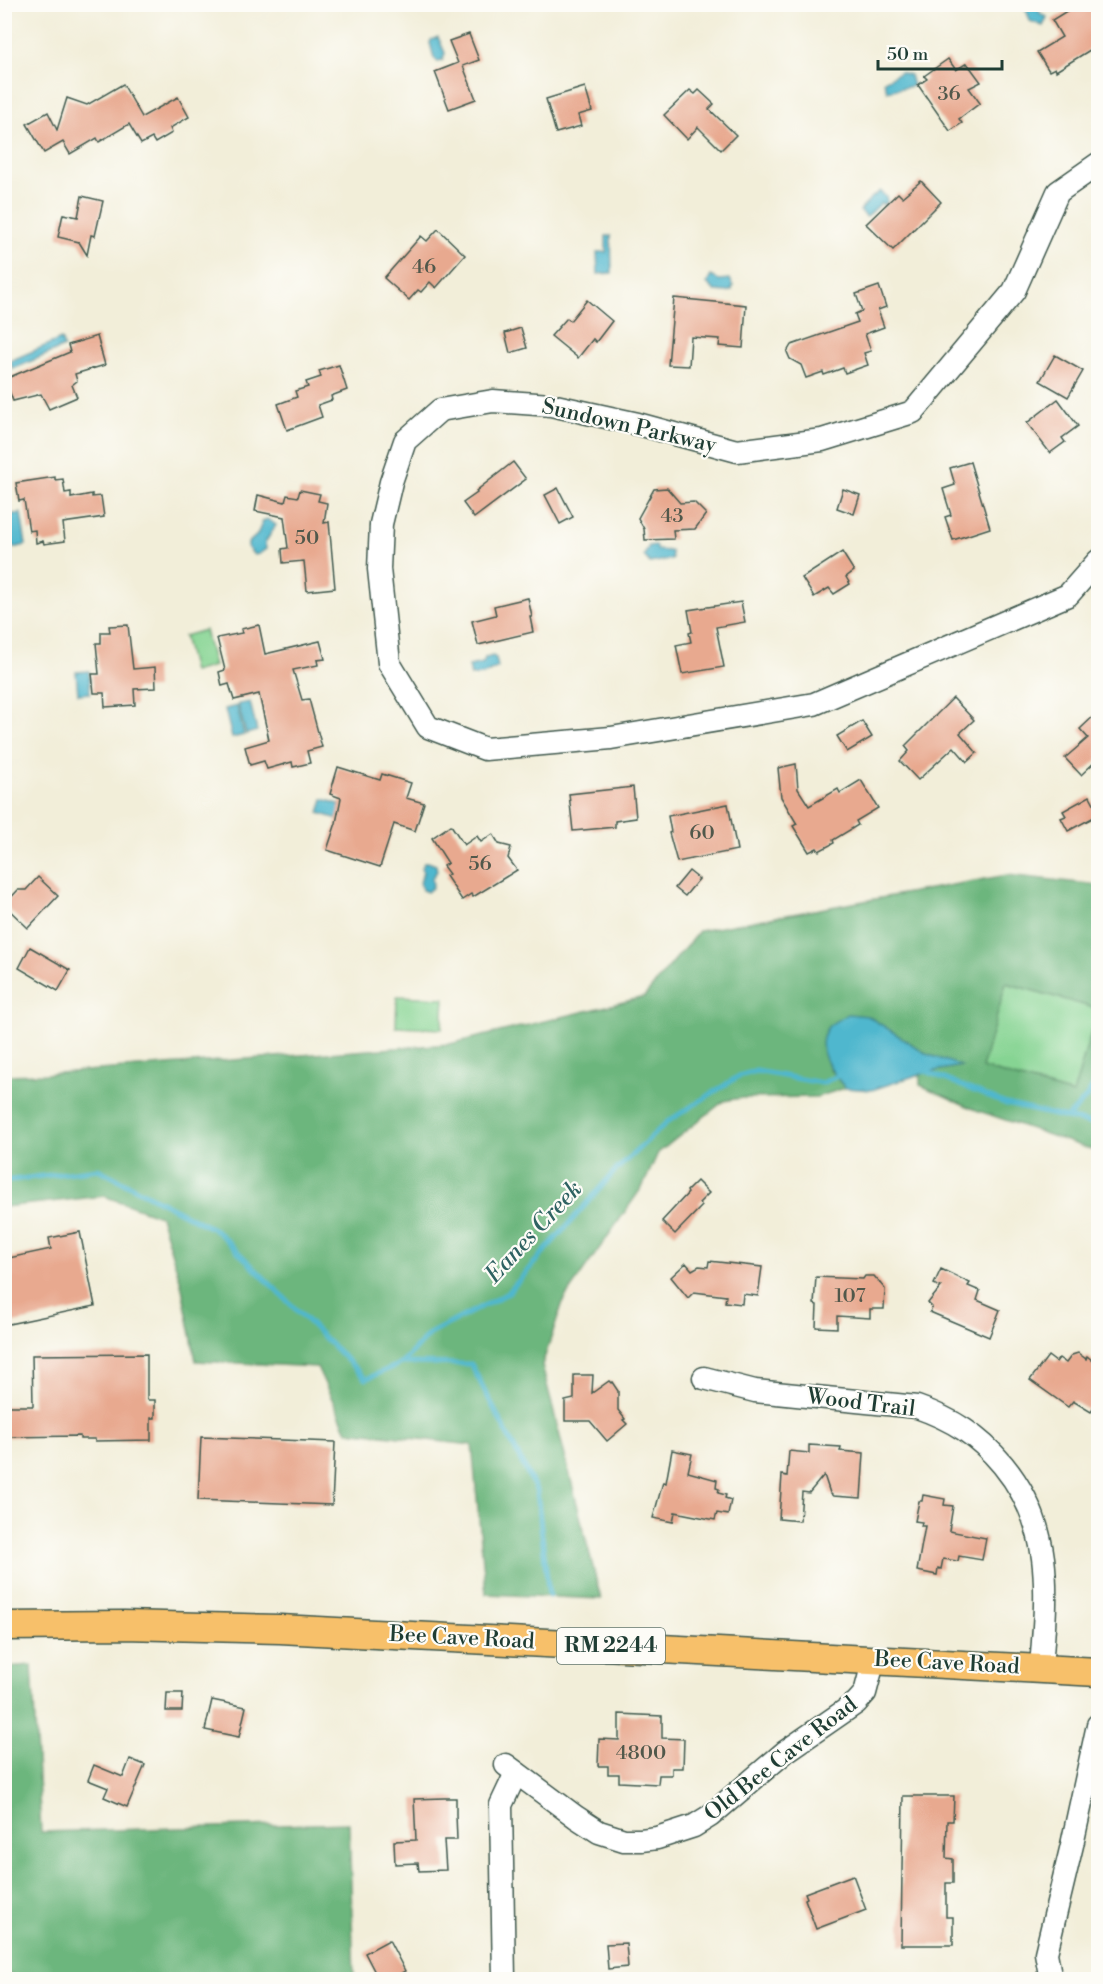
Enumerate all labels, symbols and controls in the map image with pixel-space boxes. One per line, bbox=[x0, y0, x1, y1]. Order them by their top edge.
scale bar bbox=[878, 33, 1002, 71]
text: 50 m bbox=[887, 43, 929, 66]
house number: 36 bbox=[937, 82, 961, 107]
house number: 46 bbox=[412, 255, 436, 280]
street label: Sundown Parkway bbox=[539, 393, 719, 459]
house number: 43 bbox=[661, 504, 683, 529]
house number: 50 bbox=[295, 526, 319, 551]
house number: 60 bbox=[689, 821, 715, 846]
house number: 56 bbox=[468, 852, 492, 877]
water label: Eanes Creek bbox=[478, 1175, 589, 1290]
house number: 107 bbox=[834, 1284, 866, 1309]
street label: Wood Trail bbox=[804, 1383, 917, 1423]
street label: Bee Cave Road bbox=[388, 1621, 536, 1655]
road number: RM 2244 bbox=[557, 1628, 665, 1664]
street label: Bee Cave Road bbox=[873, 1646, 1021, 1680]
street label: Old Bee Cave Road bbox=[699, 1691, 863, 1827]
house number: 4800 bbox=[616, 1741, 666, 1766]

